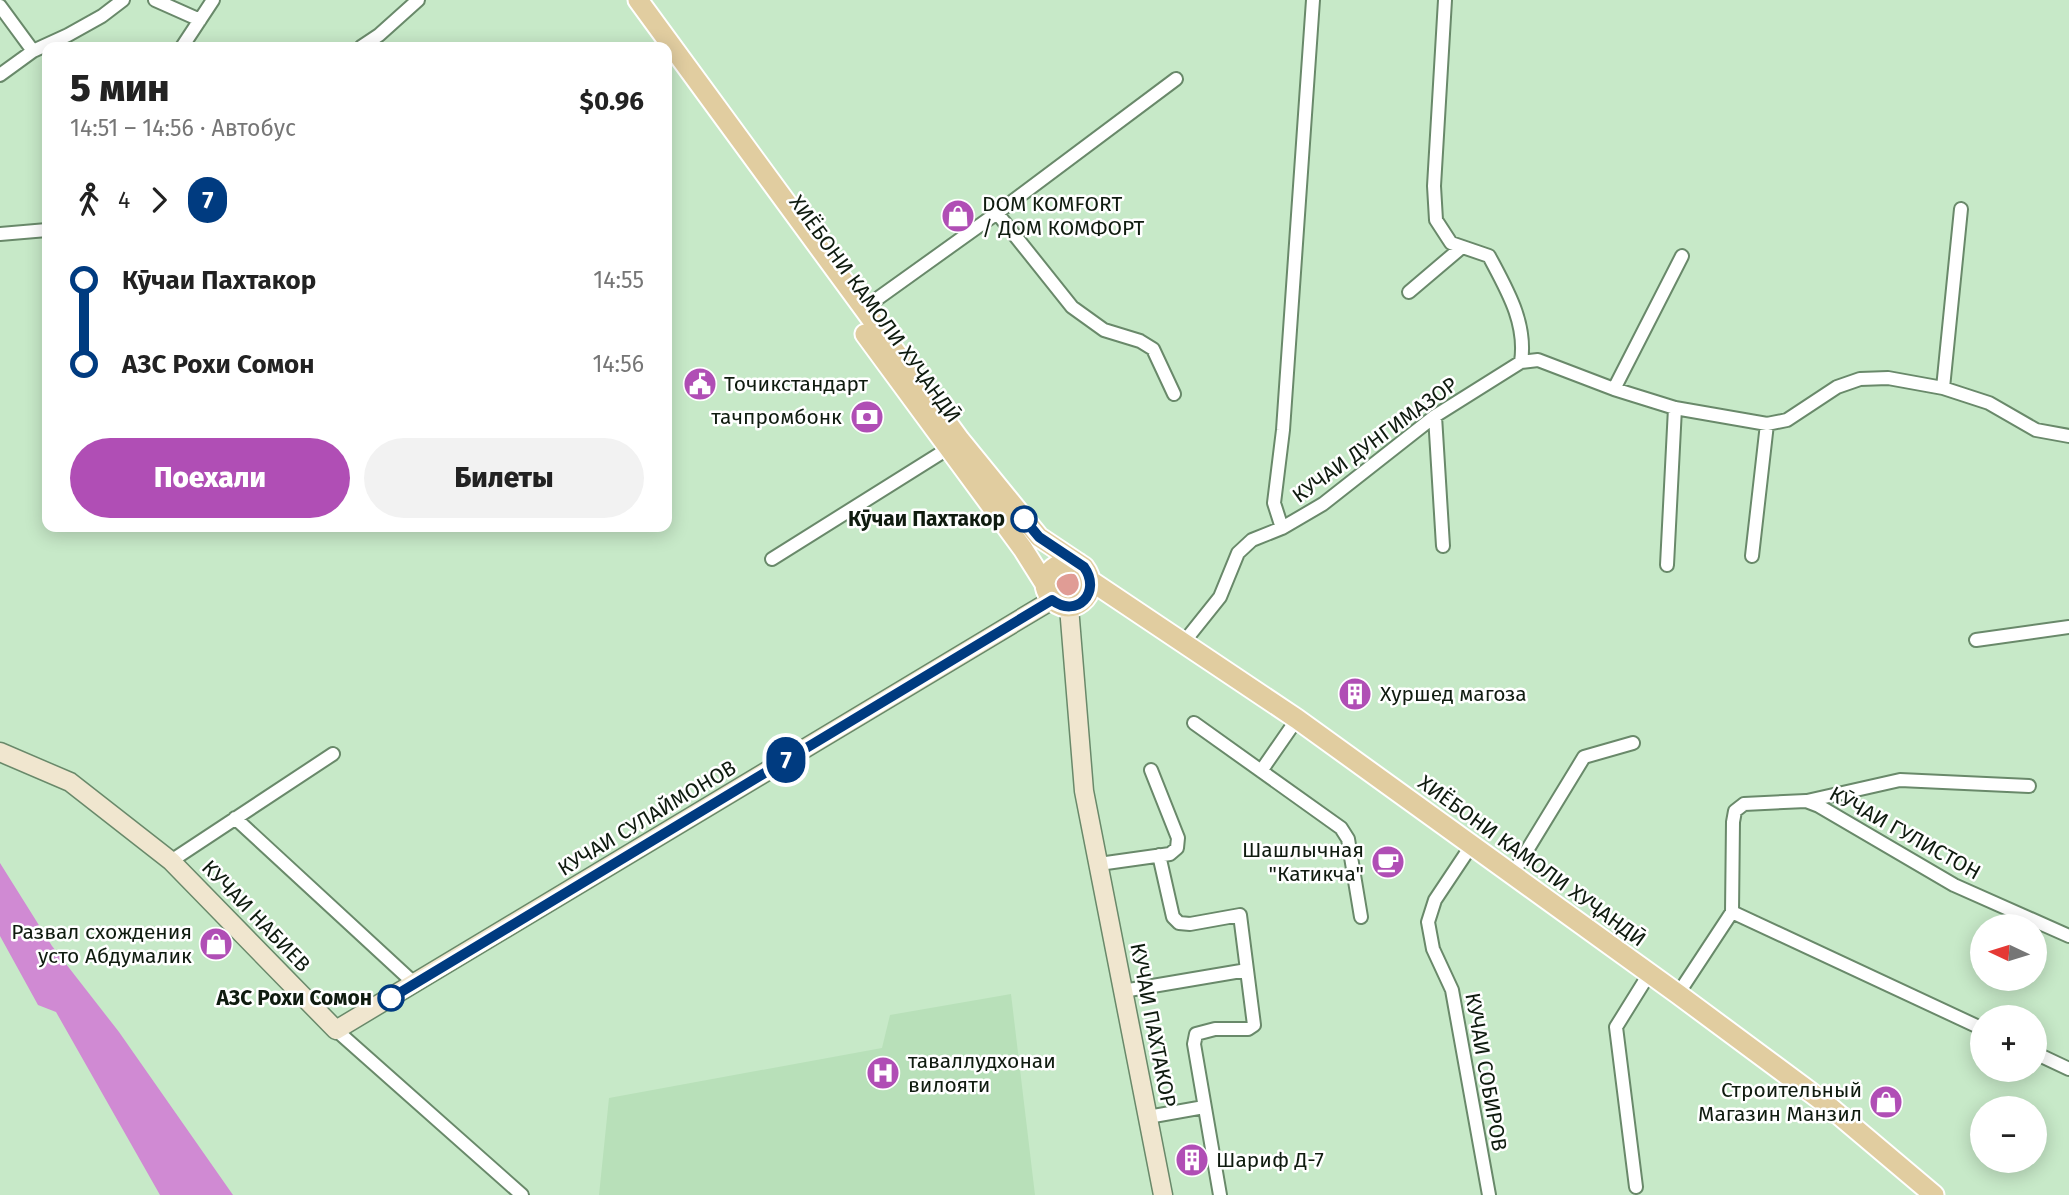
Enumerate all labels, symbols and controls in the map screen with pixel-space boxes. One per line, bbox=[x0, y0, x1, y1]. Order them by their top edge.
text: 5 мин bbox=[70, 65, 169, 111]
text: $0.96 bbox=[580, 86, 644, 117]
text: 14:51 – 14:56 · Автобус bbox=[70, 114, 296, 142]
icon: walk bbox=[70, 181, 108, 219]
icon: forward bbox=[140, 181, 178, 219]
text: 4 bbox=[118, 186, 130, 214]
text: 7 bbox=[202, 186, 213, 214]
street label: ХИЁБОНИ КАМОЛИ ХУҶАНДӢ bbox=[784, 190, 966, 428]
place label: DOM KOMFORT / ДОМ КОМФОРТ bbox=[982, 191, 1145, 241]
shop icon: DOM KOMFORT / ДОМ КОМФОРТ bbox=[939, 197, 977, 235]
text: Кӯчаи Пахтакор bbox=[122, 265, 316, 296]
text: 14:55 bbox=[593, 266, 644, 294]
text: АЗС Рохи Сомон bbox=[122, 349, 315, 380]
text: 14:56 bbox=[592, 350, 644, 378]
public building icon: Точикстандарт bbox=[681, 365, 719, 403]
place label: Точикстандарт bbox=[724, 371, 869, 397]
street label: КУЧАИ ДУНГИМАЗОР bbox=[1287, 371, 1463, 509]
bank icon: тачпромбонк bbox=[848, 398, 886, 436]
place label: тачпромбонк bbox=[711, 404, 842, 430]
button: Поехали bbox=[70, 438, 350, 518]
button: Билеты bbox=[364, 438, 644, 518]
place label: Кӯчаи Пахтакор bbox=[848, 506, 1005, 532]
marker: Кӯчаи Пахтакор bbox=[1011, 506, 1037, 532]
building icon: Хуршед магоза bbox=[1336, 675, 1374, 713]
place label: Хуршед магоза bbox=[1380, 681, 1527, 707]
line badge: 7 bbox=[763, 737, 809, 783]
text: 7 bbox=[780, 746, 792, 774]
street label: КУЧАИ СУЛАЙМОНОВ bbox=[553, 754, 741, 882]
street label: ХИЁБОНИ КАМОЛИ ХУҶАНДӢ bbox=[1413, 770, 1651, 952]
street label: КӮЧАИ ГУЛИСТОН bbox=[1825, 781, 1985, 885]
place label: Шашлычная "Катикча" bbox=[1242, 837, 1364, 887]
cafe icon: Шашлычная "Катикча" bbox=[1369, 843, 1407, 881]
street label: КУЧАИ НАБИЕВ bbox=[196, 855, 316, 977]
north arrow bbox=[1970, 914, 2048, 990]
map controls bbox=[1970, 914, 2047, 1173]
place label: Развал схождения усто Абдумалик bbox=[11, 919, 192, 969]
shop icon: Развал схождения усто Абдумалик bbox=[197, 925, 235, 963]
street label: КУЧАИ ПАХТАКОР bbox=[1124, 941, 1182, 1109]
place label: АЗС Рохи Сомон bbox=[215, 985, 372, 1011]
marker: АЗС Рохи Сомон bbox=[378, 985, 404, 1011]
street label: КУЧАИ СОБИРОВ bbox=[1459, 991, 1513, 1153]
button: + bbox=[1970, 1005, 2047, 1082]
place label: таваллудхонаи вилояти bbox=[908, 1048, 1056, 1098]
hospital icon: таваллудхонаи вилояти bbox=[864, 1054, 902, 1092]
place label: Строительный Магазин Манзил bbox=[1698, 1077, 1862, 1127]
shop icon: Строительный Магазин Манзил bbox=[1867, 1083, 1905, 1121]
button: − bbox=[1970, 1096, 2047, 1173]
building icon: Шариф Д-7 bbox=[1173, 1141, 1211, 1179]
place label: Шариф Д-7 bbox=[1216, 1147, 1324, 1173]

